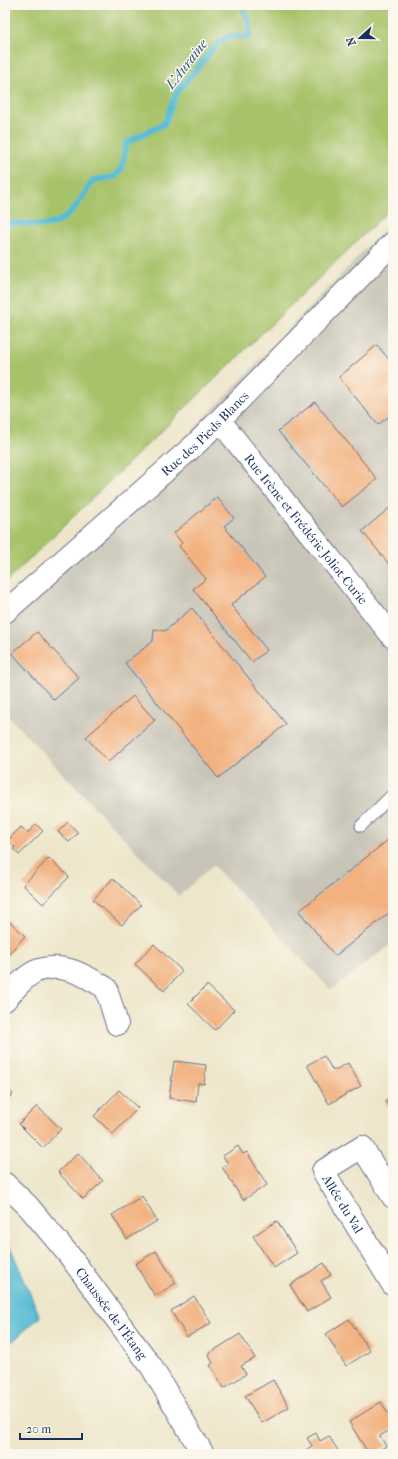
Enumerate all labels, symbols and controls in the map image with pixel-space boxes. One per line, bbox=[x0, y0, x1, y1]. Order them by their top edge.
north arrow bbox=[340, 18, 380, 58]
text: N bbox=[343, 35, 359, 48]
water label: L'Auraine bbox=[161, 36, 211, 93]
street label: Rue des Pieds Blancs bbox=[158, 388, 252, 479]
street label: Rue Irène et Frédéric Joliot-Curie bbox=[241, 451, 371, 608]
street label: Allée du Val bbox=[319, 1171, 366, 1236]
street label: Chaussée de l'Étang bbox=[73, 1265, 151, 1363]
scale bar bbox=[20, 1415, 82, 1441]
text: 20 m bbox=[26, 1422, 51, 1436]

